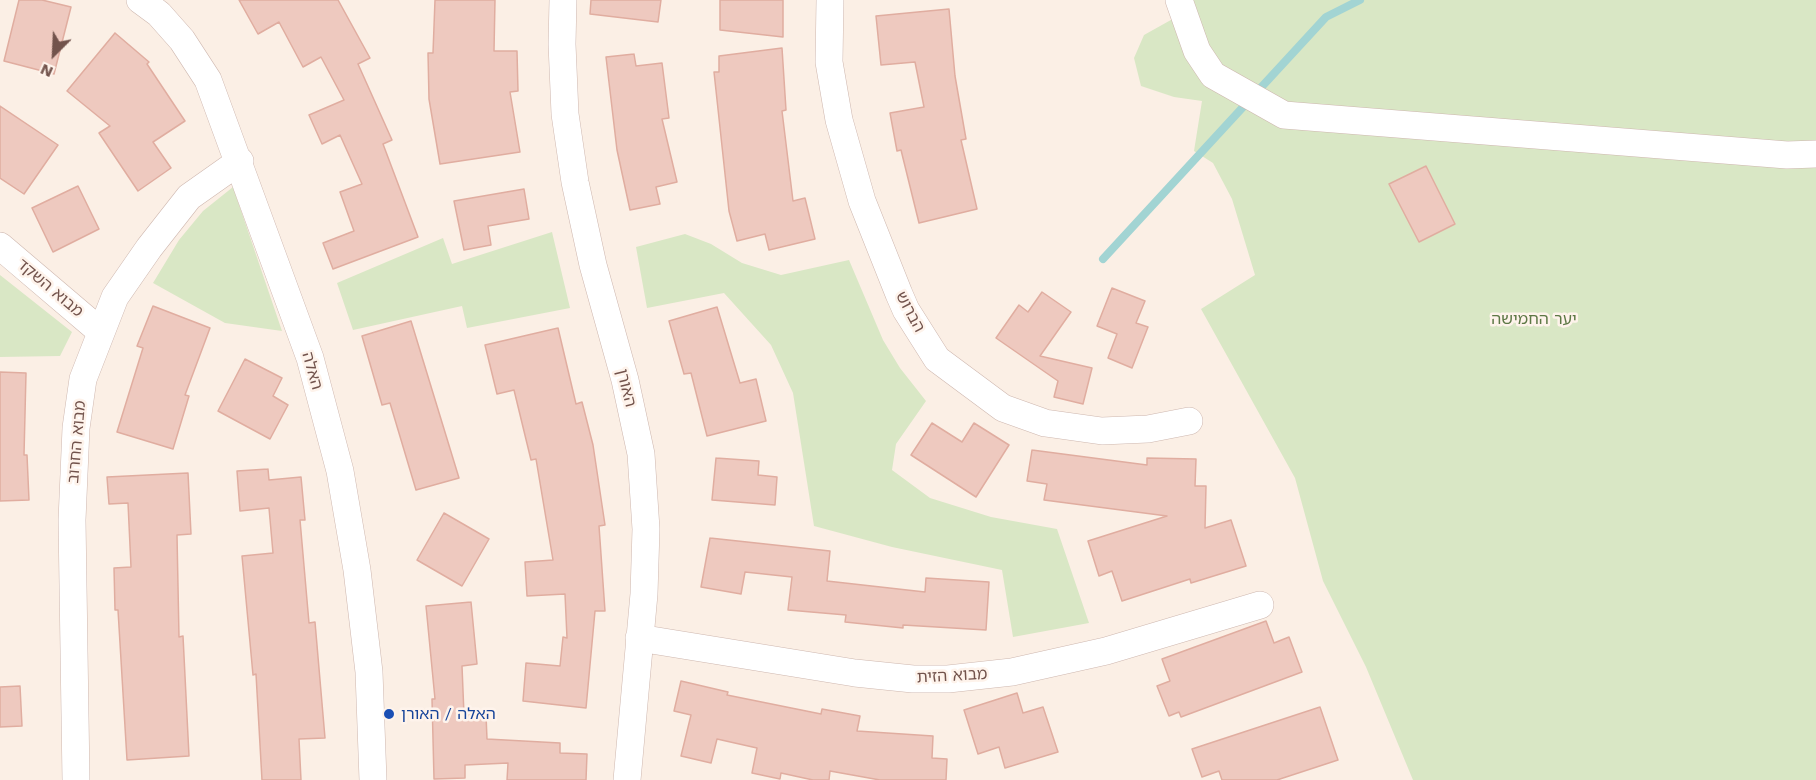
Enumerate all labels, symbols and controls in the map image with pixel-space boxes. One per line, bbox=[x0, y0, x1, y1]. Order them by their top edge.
north arrow bbox=[24, 24, 84, 84]
text: N bbox=[37, 60, 56, 82]
street label: מבוא השקד bbox=[13, 255, 87, 321]
street label: הברוש bbox=[891, 288, 929, 336]
park label: יער החמישה bbox=[1491, 309, 1577, 329]
street label: האלה bbox=[297, 350, 327, 392]
street label: האורן bbox=[612, 367, 640, 409]
street label: מבוא החרוב bbox=[64, 400, 90, 484]
street label: מבוא הזית bbox=[916, 665, 988, 687]
place label: האלה / האורן bbox=[401, 704, 496, 724]
marker: האלה / האורן bbox=[382, 707, 396, 721]

